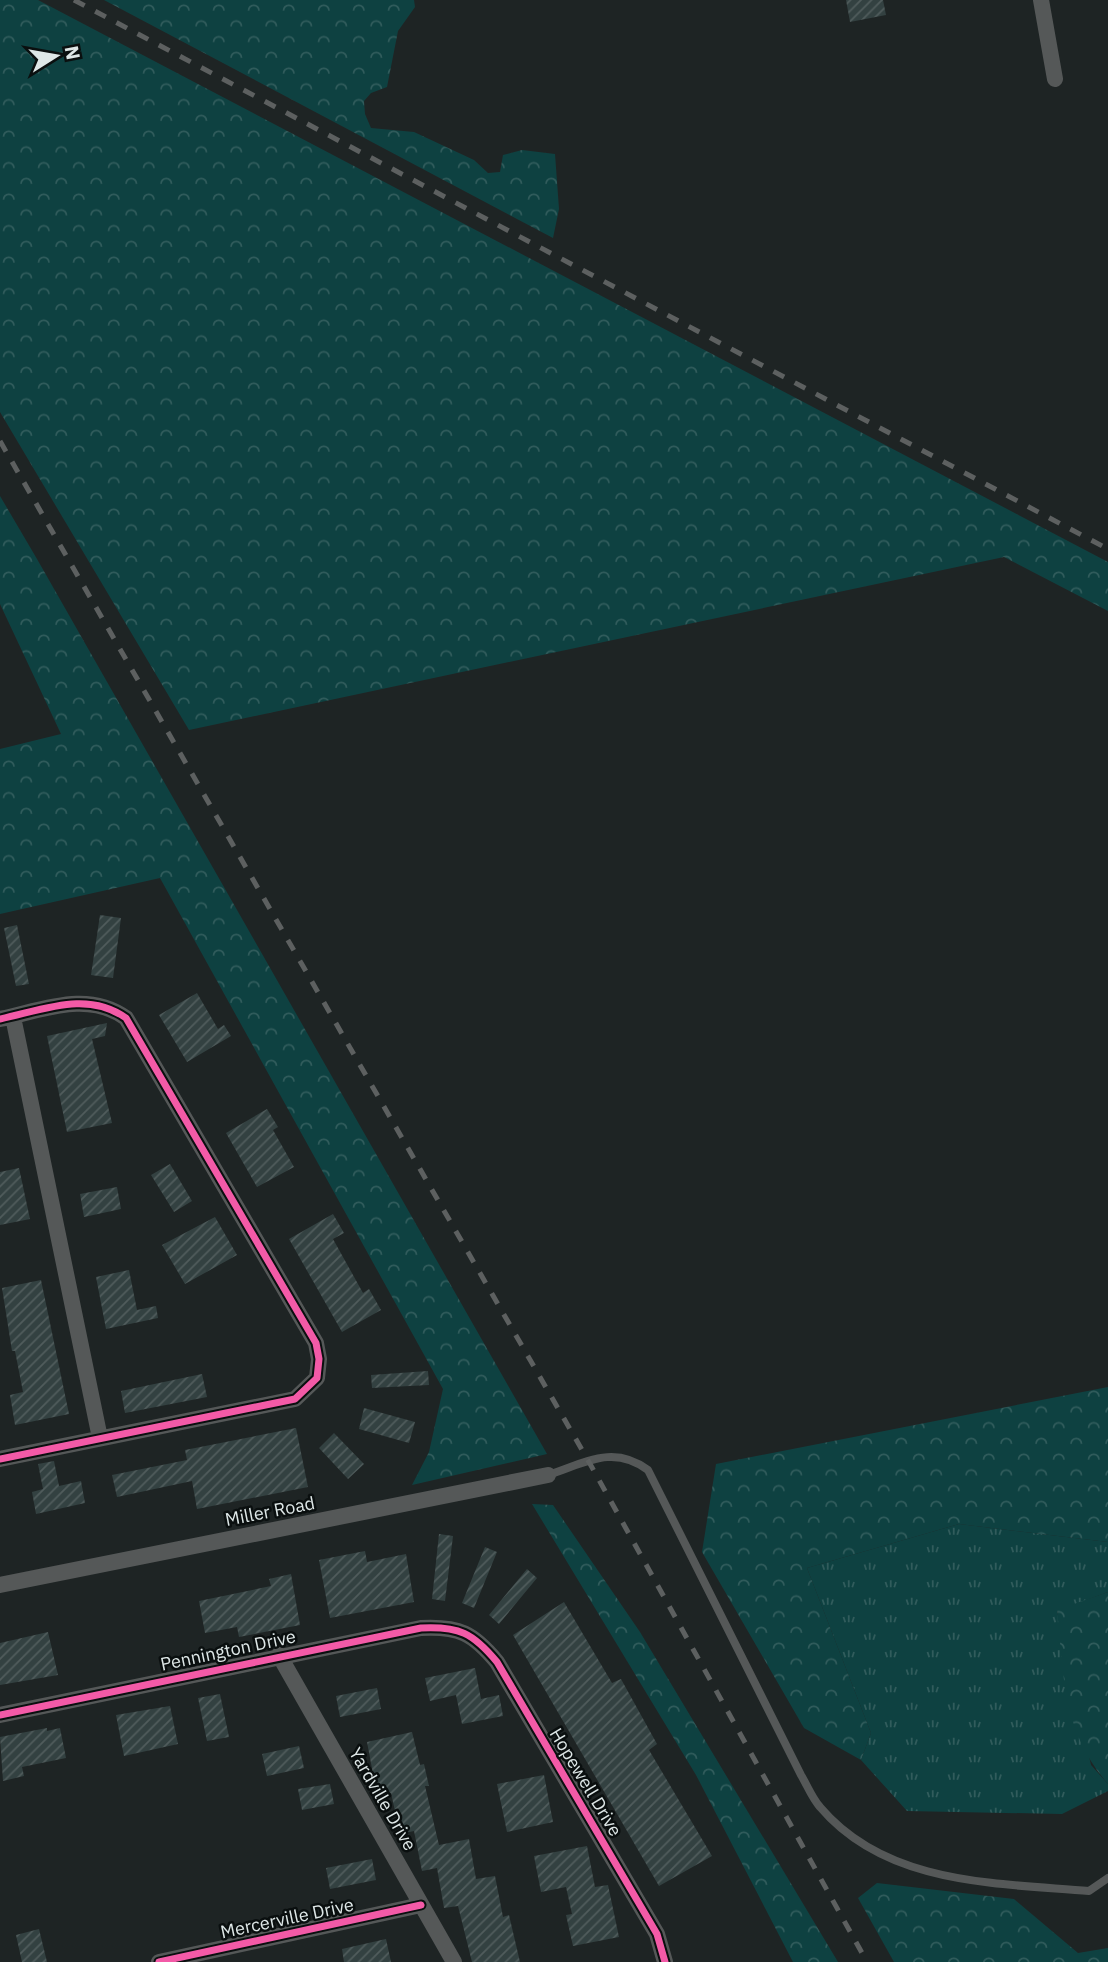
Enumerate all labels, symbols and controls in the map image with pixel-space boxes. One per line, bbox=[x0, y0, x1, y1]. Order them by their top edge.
north arrow bbox=[21, 21, 91, 91]
text: N bbox=[60, 44, 86, 62]
street label: Miller Road bbox=[223, 1491, 317, 1531]
street label: Pennington Drive bbox=[158, 1624, 298, 1676]
street label: Hopewell Drive bbox=[545, 1724, 627, 1840]
street label: Yardville Drive bbox=[344, 1743, 422, 1855]
street label: Mercerville Drive bbox=[218, 1893, 356, 1943]

